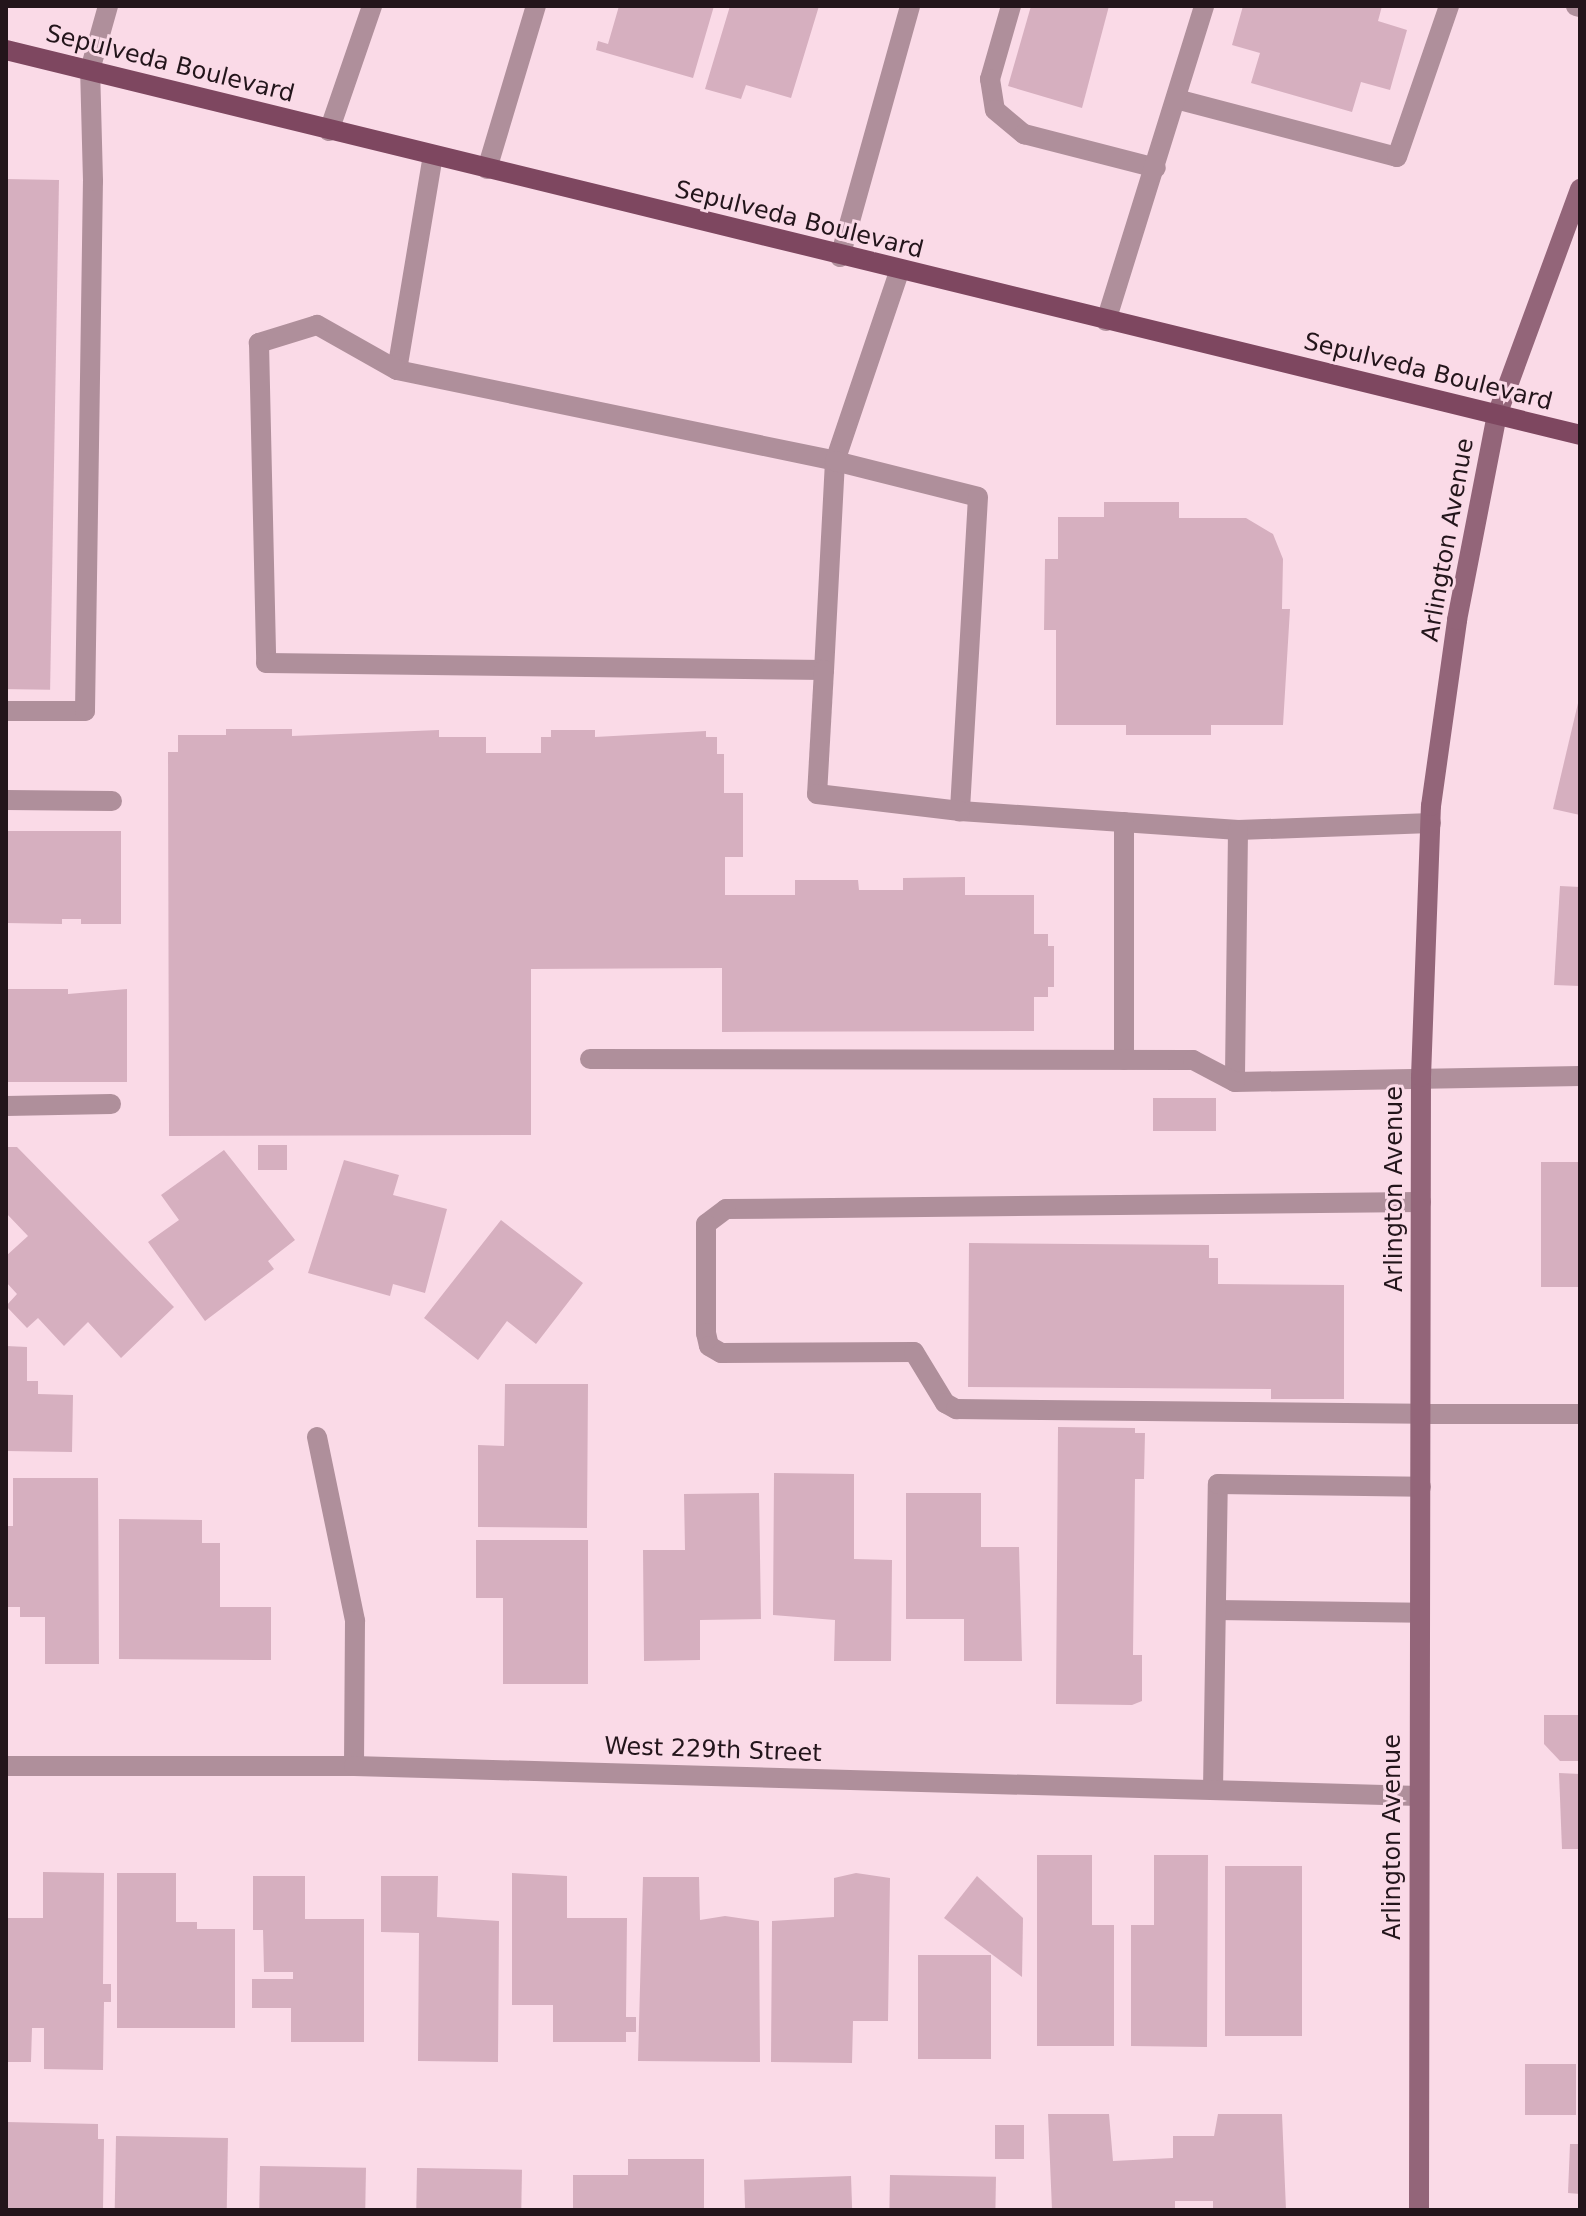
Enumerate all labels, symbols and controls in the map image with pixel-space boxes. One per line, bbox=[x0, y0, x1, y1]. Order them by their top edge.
street label: Sepulveda Boulevard bbox=[43, 19, 297, 109]
street label: Sepulveda Boulevard bbox=[672, 175, 926, 265]
street label: Sepulveda Boulevard bbox=[1301, 327, 1555, 417]
street label: Arlington Avenue bbox=[1416, 436, 1480, 644]
street label: Arlington Avenue bbox=[1381, 1086, 1409, 1292]
street label: West 229th Street bbox=[604, 1732, 822, 1768]
street label: Arlington Avenue bbox=[1379, 1734, 1407, 1940]

